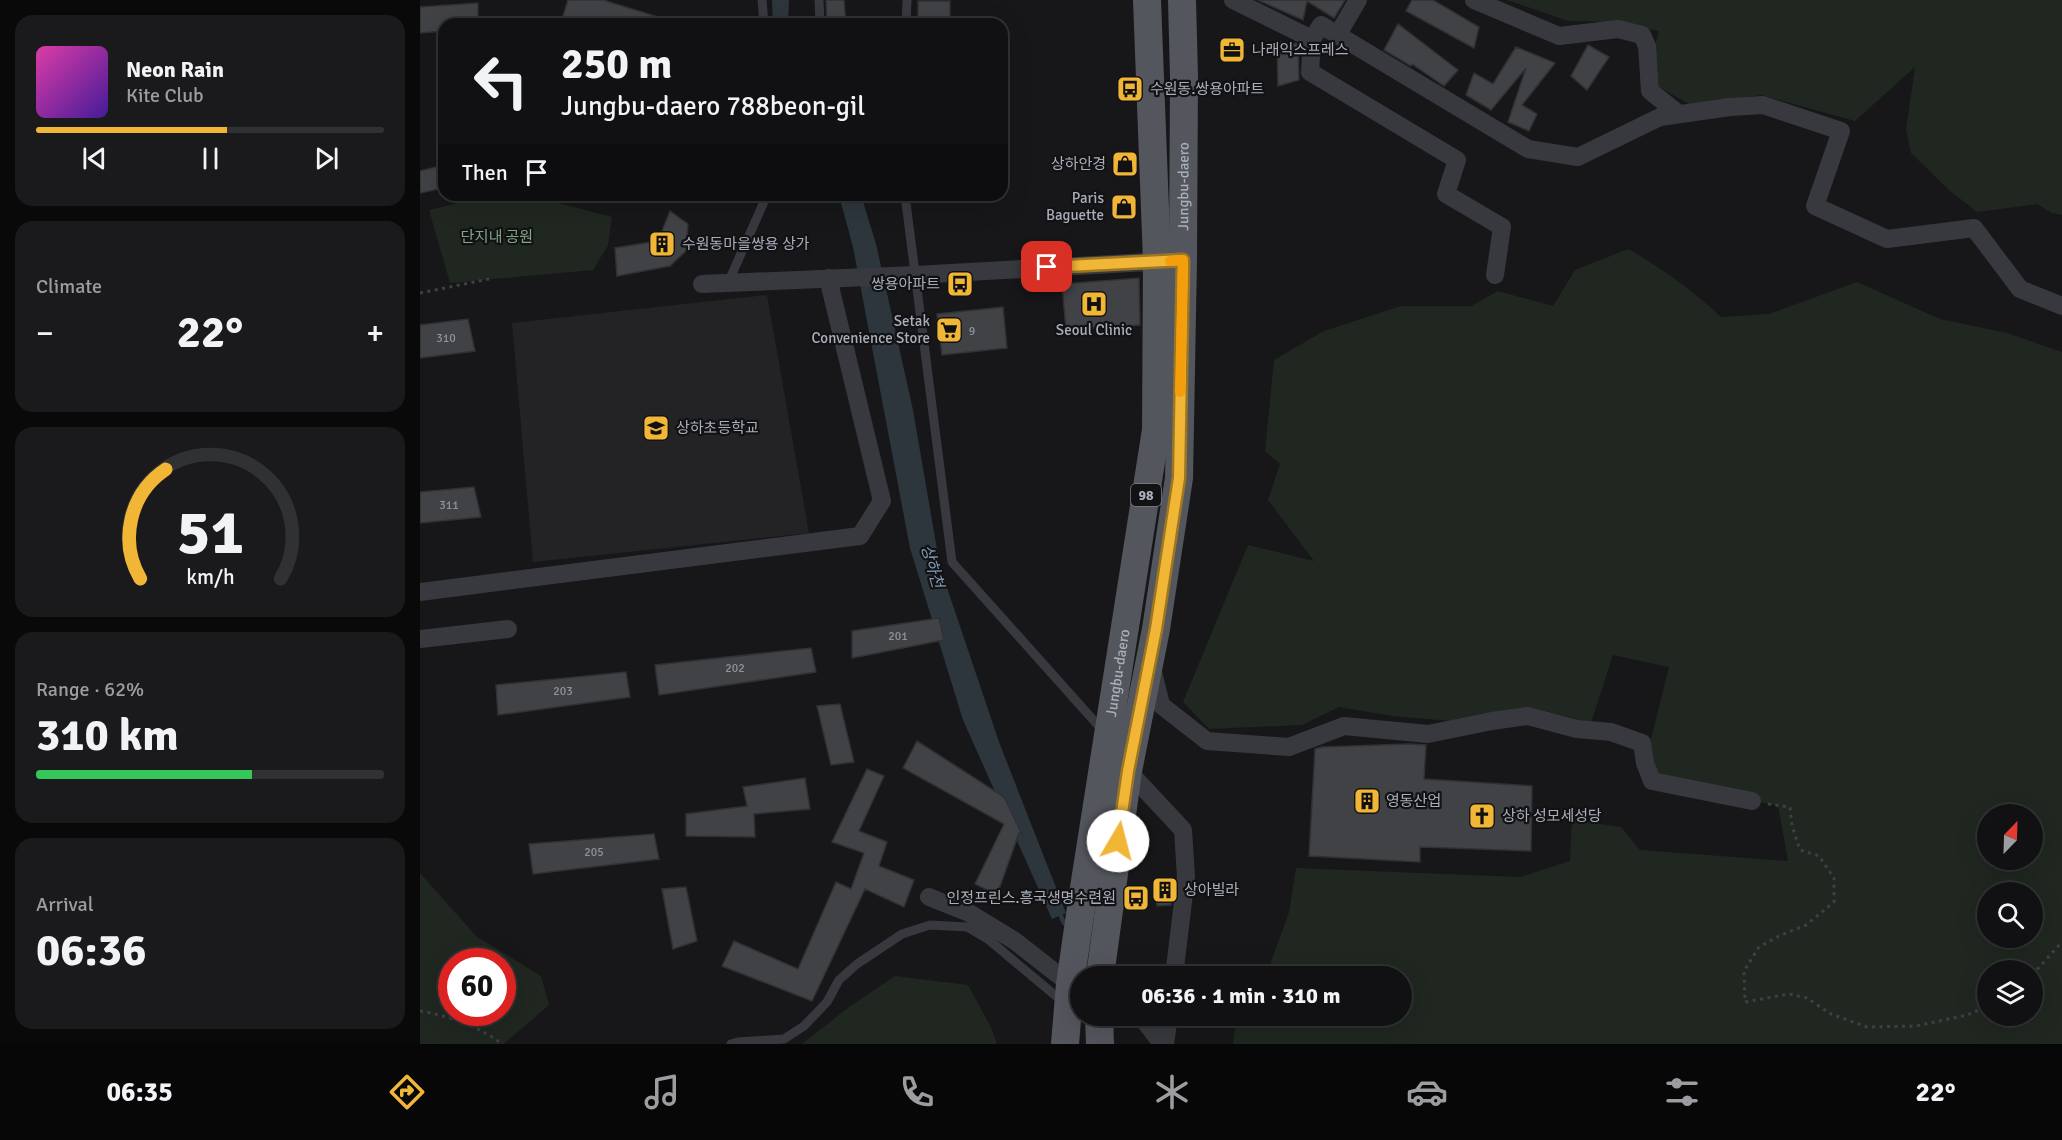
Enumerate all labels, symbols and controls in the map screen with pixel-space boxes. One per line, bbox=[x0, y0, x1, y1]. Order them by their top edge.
office icon: 나래익스프레스 bbox=[1217, 35, 1247, 65]
text: 250 m bbox=[561, 39, 672, 90]
place label: 나래익스프레스 bbox=[1252, 41, 1349, 59]
icon: left bbox=[462, 42, 540, 120]
text: Neon Rain bbox=[126, 56, 224, 83]
bus stop icon: 수원동.쌍용아파트 bbox=[1115, 74, 1145, 104]
place label: 수원동.쌍용아파트 bbox=[1150, 80, 1265, 98]
text: Kite Club bbox=[126, 83, 204, 108]
text: Jungbu-daero 788beon-gil bbox=[561, 90, 865, 123]
icon: previous bbox=[78, 142, 111, 175]
icon: pause bbox=[194, 142, 227, 175]
icon: next bbox=[310, 142, 343, 175]
street label: Jungbu-daero bbox=[1174, 142, 1193, 231]
shop icon: 상하안경 bbox=[1110, 149, 1140, 179]
place label: 상하안경 bbox=[1051, 155, 1106, 173]
icon: arrive bbox=[520, 156, 553, 189]
text: Then bbox=[462, 159, 508, 186]
place label: Paris Baguette bbox=[1046, 189, 1104, 224]
shop icon: Paris Baguette bbox=[1109, 192, 1139, 222]
park label: 단지내 공원 bbox=[461, 228, 533, 246]
building icon: 수원동마을쌍용 상가 bbox=[647, 229, 677, 259]
place label: 수원동마을쌍용 상가 bbox=[682, 235, 810, 253]
pin bbox=[1021, 241, 1072, 292]
icon: arrive bbox=[1030, 250, 1063, 283]
bus stop icon: 쌍용아파트 bbox=[945, 269, 975, 299]
text: Climate bbox=[36, 274, 102, 299]
place label: 쌍용아파트 bbox=[871, 275, 940, 293]
hospital icon: Seoul Clinic bbox=[1079, 289, 1109, 319]
text: 22° bbox=[177, 305, 243, 360]
place label: Setak Convenience Store bbox=[811, 312, 930, 347]
text: − bbox=[36, 313, 54, 354]
text: + bbox=[366, 313, 384, 354]
supermarket icon: Setak Convenience Store bbox=[934, 315, 964, 345]
place label: Seoul Clinic bbox=[1056, 321, 1132, 339]
house number: 9 bbox=[969, 324, 975, 339]
house number: 310 bbox=[436, 331, 456, 346]
school or university icon: 상하초등학교 bbox=[641, 413, 671, 443]
place label: 상하초등학교 bbox=[676, 419, 759, 437]
road number: 98 bbox=[1131, 484, 1161, 506]
text: 51 bbox=[176, 494, 244, 571]
house number: 311 bbox=[439, 498, 459, 513]
water label: 상하천 bbox=[916, 542, 948, 592]
text: km/h bbox=[186, 564, 234, 590]
street label: Jungbu-daero bbox=[1102, 628, 1134, 718]
house number: 201 bbox=[888, 629, 908, 644]
house number: 202 bbox=[725, 661, 745, 676]
text: Range · 62% bbox=[36, 677, 144, 702]
house number: 203 bbox=[553, 684, 573, 699]
text: 310 km bbox=[36, 708, 179, 763]
building icon: 영동산업 bbox=[1352, 786, 1382, 816]
place label: 영동산업 bbox=[1386, 792, 1441, 810]
church icon: 상하 성모세성당 bbox=[1467, 801, 1497, 831]
north arrow bbox=[1977, 804, 2043, 870]
map controls bbox=[1977, 804, 2043, 1026]
place label: 상하 성모세성당 bbox=[1502, 807, 1602, 825]
position arrow bbox=[1086, 809, 1150, 873]
house number: 205 bbox=[584, 845, 604, 860]
building icon: 상아빌라 bbox=[1150, 875, 1180, 905]
place label: 상아빌라 bbox=[1184, 881, 1239, 899]
button: search bbox=[1977, 882, 2043, 948]
bus stop icon: 인정프린스.흥국생명수련원 bbox=[1121, 883, 1151, 913]
place label: 인정프린스.흥국생명수련원 bbox=[946, 889, 1116, 907]
text: Arrival bbox=[36, 892, 94, 917]
text: 06:36 bbox=[36, 923, 146, 978]
speed limit sign: 60 bbox=[438, 948, 516, 1026]
button: layers bbox=[1977, 960, 2043, 1026]
text: 06:36 · 1 min · 310 m bbox=[1141, 982, 1341, 1009]
icon: directions bbox=[386, 1071, 428, 1113]
icon: music bbox=[641, 1071, 683, 1113]
icon: phone bbox=[896, 1071, 938, 1113]
icon: climate bbox=[1151, 1071, 1193, 1113]
icon: car bbox=[1406, 1071, 1448, 1113]
icon: filters bbox=[1661, 1071, 1703, 1113]
text: 06:35 bbox=[106, 1076, 173, 1109]
text: 22° bbox=[1916, 1076, 1956, 1109]

